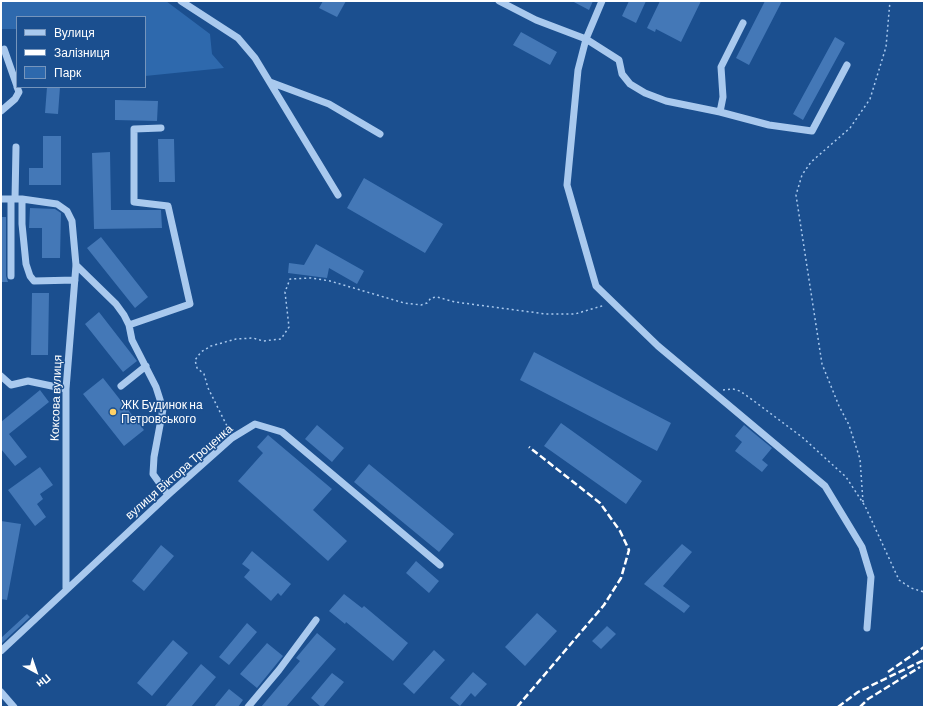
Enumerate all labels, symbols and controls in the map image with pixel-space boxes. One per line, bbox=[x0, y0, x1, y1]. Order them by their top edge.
legend bbox=[16, 16, 146, 88]
text: Вулиця bbox=[54, 25, 95, 39]
text: Залізниця bbox=[54, 45, 110, 59]
text: Парк bbox=[54, 65, 81, 79]
street label: Коксова вулиця bbox=[47, 355, 65, 441]
place label: ЖК Будинок на Петровського bbox=[121, 398, 203, 426]
marker: ЖК Будинок на Петровського bbox=[108, 407, 118, 417]
street label: вулиця Віктора Троценка bbox=[122, 421, 236, 523]
north arrow bbox=[16, 652, 56, 692]
text: Пн bbox=[34, 672, 54, 691]

